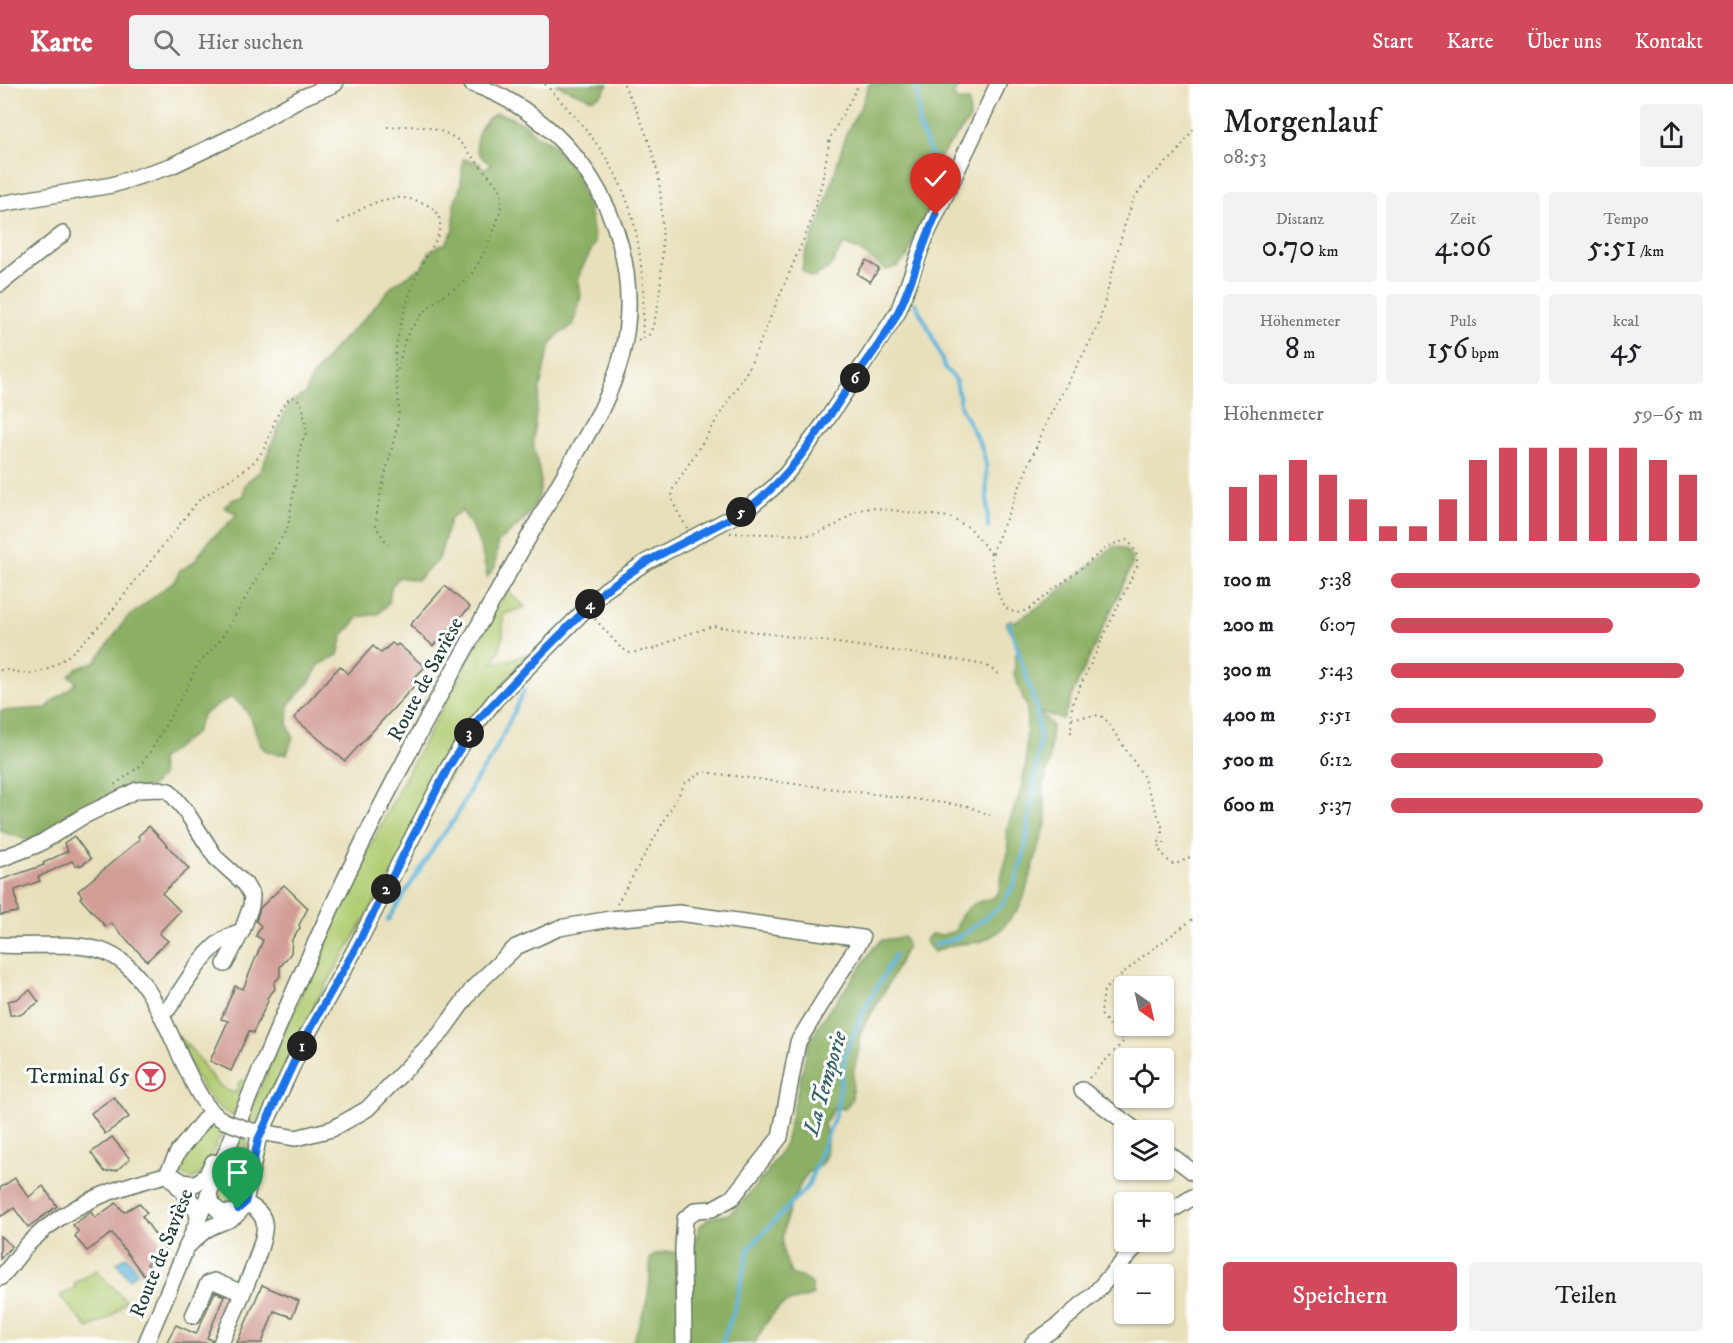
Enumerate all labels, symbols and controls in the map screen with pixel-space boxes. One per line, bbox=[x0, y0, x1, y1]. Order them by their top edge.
search box bbox=[129, 15, 549, 69]
text: Karte bbox=[30, 25, 93, 60]
icon: search bbox=[150, 26, 183, 59]
text: Hier suchen bbox=[198, 29, 303, 56]
text: Start bbox=[1372, 29, 1414, 55]
text: Karte bbox=[1447, 29, 1493, 55]
text: Über uns bbox=[1526, 29, 1602, 55]
text: Kontakt bbox=[1635, 29, 1703, 55]
text: Morgenlauf bbox=[1223, 102, 1378, 143]
button: share bbox=[1640, 104, 1703, 167]
text: 08:53 bbox=[1223, 145, 1266, 170]
pin bbox=[910, 153, 961, 215]
icon: check bbox=[919, 162, 952, 195]
text: Distanz bbox=[1276, 209, 1324, 229]
text: Zeit bbox=[1450, 209, 1476, 229]
text: Tempo bbox=[1604, 209, 1648, 229]
text: 0.70 bbox=[1262, 229, 1315, 266]
text: 4:06 bbox=[1435, 229, 1491, 266]
text: 5:51 bbox=[1588, 229, 1636, 266]
text: km bbox=[1315, 241, 1338, 261]
text: /km bbox=[1636, 241, 1664, 261]
text: Höhenmeter bbox=[1260, 311, 1340, 331]
text: Puls bbox=[1449, 311, 1477, 331]
text: kcal bbox=[1613, 311, 1639, 331]
text: 8 bbox=[1285, 331, 1300, 368]
text: 156 bbox=[1427, 331, 1468, 368]
text: 45 bbox=[1610, 331, 1642, 368]
text: m bbox=[1300, 343, 1315, 363]
text: bpm bbox=[1468, 343, 1499, 363]
pin: 6 bbox=[840, 363, 870, 393]
text: 6 bbox=[851, 368, 859, 388]
text: Höhenmeter bbox=[1223, 402, 1324, 427]
text: 59–65 m bbox=[1633, 402, 1703, 427]
pin: 5 bbox=[726, 497, 756, 527]
text: 5 bbox=[737, 502, 745, 522]
text: 100 m bbox=[1223, 568, 1271, 593]
text: 5:38 bbox=[1319, 568, 1352, 593]
pin: 4 bbox=[575, 589, 605, 619]
text: 4 bbox=[585, 594, 595, 614]
street label: Route de Savièse bbox=[382, 613, 470, 746]
text: 200 m bbox=[1223, 613, 1274, 638]
text: 6:07 bbox=[1319, 613, 1356, 638]
text: 300 m bbox=[1223, 658, 1271, 683]
text: 5:43 bbox=[1319, 658, 1353, 683]
text: 400 m bbox=[1223, 703, 1275, 728]
text: 5:51 bbox=[1319, 703, 1351, 728]
pin: 3 bbox=[454, 718, 484, 748]
text: 3 bbox=[466, 723, 472, 743]
text: 500 m bbox=[1223, 748, 1274, 773]
text: 6:12 bbox=[1319, 748, 1352, 773]
text: 600 m bbox=[1223, 793, 1274, 818]
text: 5:37 bbox=[1319, 793, 1352, 818]
pin: 2 bbox=[371, 874, 401, 904]
text: 2 bbox=[382, 879, 390, 899]
north arrow bbox=[1114, 976, 1174, 1036]
map controls bbox=[1114, 976, 1174, 1324]
water label: La Temporie bbox=[797, 1028, 853, 1140]
pin: 1 bbox=[287, 1031, 317, 1061]
text: 1 bbox=[299, 1036, 305, 1056]
button: locate bbox=[1114, 1048, 1174, 1108]
bar icon: Terminal 65 bbox=[135, 1060, 167, 1092]
place label: Terminal 65 bbox=[26, 1064, 130, 1090]
button: layers bbox=[1114, 1120, 1174, 1180]
pin bbox=[212, 1147, 263, 1209]
icon: arrive bbox=[221, 1156, 254, 1189]
street label: Route de Savièse bbox=[124, 1185, 200, 1322]
button: + bbox=[1114, 1192, 1174, 1252]
button: Speichern bbox=[1223, 1262, 1457, 1331]
button: Teilen bbox=[1469, 1262, 1703, 1331]
button: − bbox=[1114, 1264, 1174, 1324]

